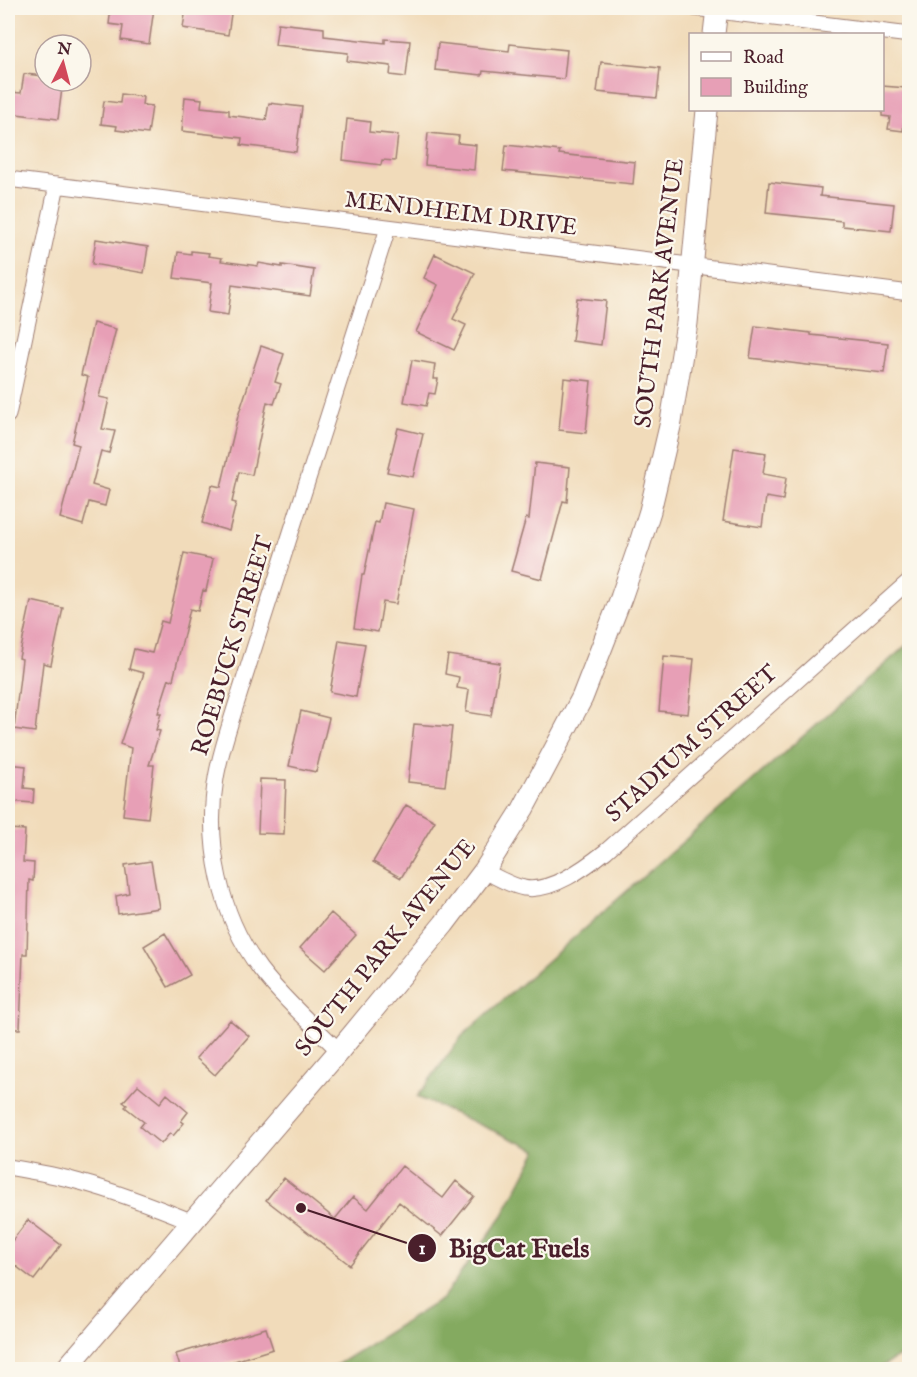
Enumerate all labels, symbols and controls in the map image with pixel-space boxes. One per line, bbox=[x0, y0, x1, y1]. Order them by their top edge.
north arrow bbox=[33, 33, 93, 93]
legend bbox=[689, 33, 884, 111]
text: N bbox=[55, 39, 72, 61]
text: Road bbox=[743, 47, 784, 70]
text: Building bbox=[743, 77, 808, 100]
street label: SOUTH PARK AVENUE bbox=[628, 157, 692, 429]
street label: MENDHEIM DRIVE bbox=[343, 184, 579, 244]
street label: ROEBUCK STREET bbox=[185, 532, 281, 760]
street label: STADIUM STREET bbox=[599, 658, 785, 830]
street label: SOUTH PARK AVENUE bbox=[289, 833, 483, 1063]
callout: BigCat Fuels bbox=[407, 1226, 601, 1270]
text: BigCat Fuels bbox=[449, 1233, 589, 1266]
text: 1 bbox=[419, 1238, 426, 1261]

